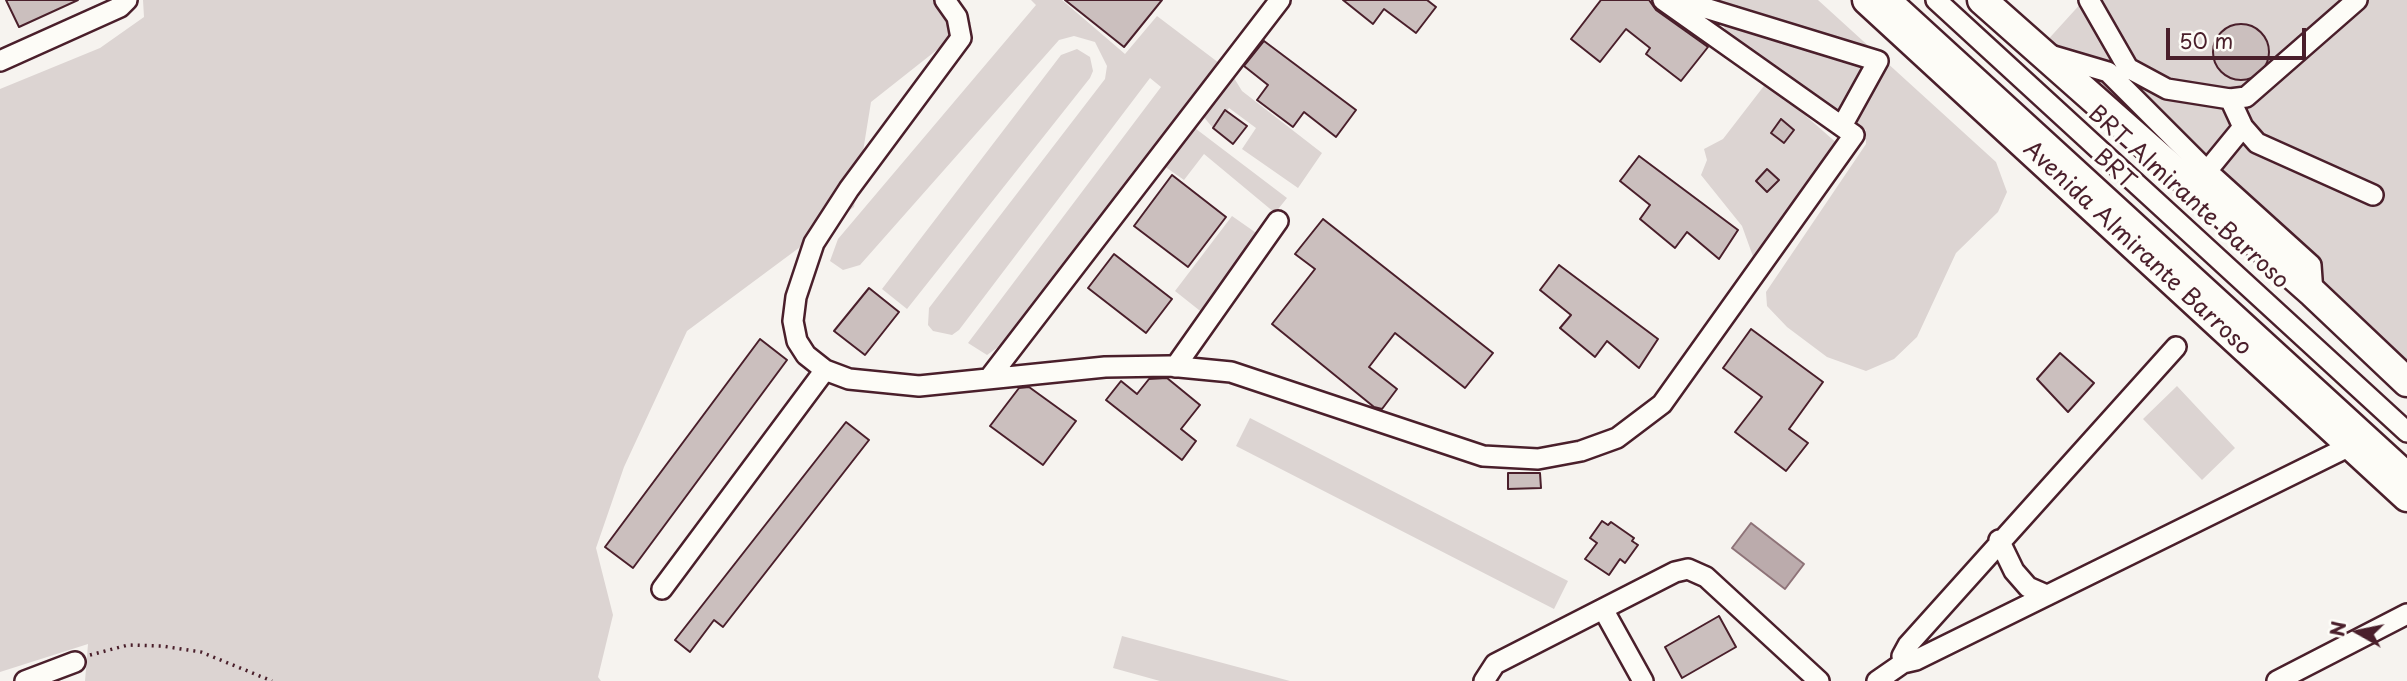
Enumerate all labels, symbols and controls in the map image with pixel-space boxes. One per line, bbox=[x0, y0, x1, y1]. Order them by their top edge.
scale bar bbox=[2169, 14, 2309, 58]
text: 50 m bbox=[2179, 24, 2233, 56]
street label: BRT Almirante Barroso bbox=[2082, 101, 2294, 295]
street label: Avenida Almirante Barroso bbox=[2017, 136, 2257, 362]
street label: BRT bbox=[2087, 144, 2141, 196]
north arrow bbox=[2323, 597, 2393, 667]
text: N bbox=[2322, 619, 2352, 638]

